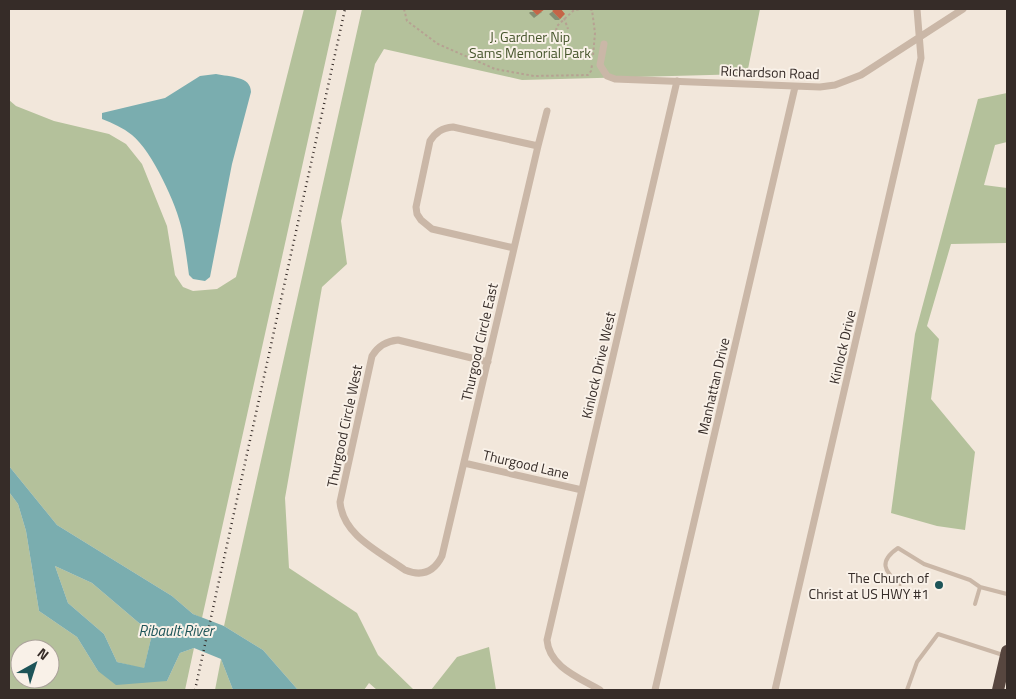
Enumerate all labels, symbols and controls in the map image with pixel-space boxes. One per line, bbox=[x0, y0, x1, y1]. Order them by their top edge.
park label: J. Gardner Nip Sams Memorial Park bbox=[469, 26, 591, 63]
street label: Richardson Road bbox=[720, 60, 820, 84]
street label: Thurgood Circle East bbox=[455, 281, 503, 403]
street label: Kinlock Drive bbox=[823, 308, 861, 386]
street label: Kinlock Drive West bbox=[575, 309, 621, 421]
street label: Manhattan Drive bbox=[692, 335, 734, 437]
street label: Thurgood Circle West bbox=[321, 363, 367, 489]
street label: Thurgood Lane bbox=[481, 444, 571, 484]
place label: The Church of Christ at US HWY #1 bbox=[809, 567, 929, 604]
marker: The Church of Christ at US HWY #1 bbox=[933, 579, 945, 591]
water label: Ribault River bbox=[138, 619, 216, 642]
north arrow bbox=[10, 639, 60, 689]
text: N bbox=[33, 642, 54, 665]

